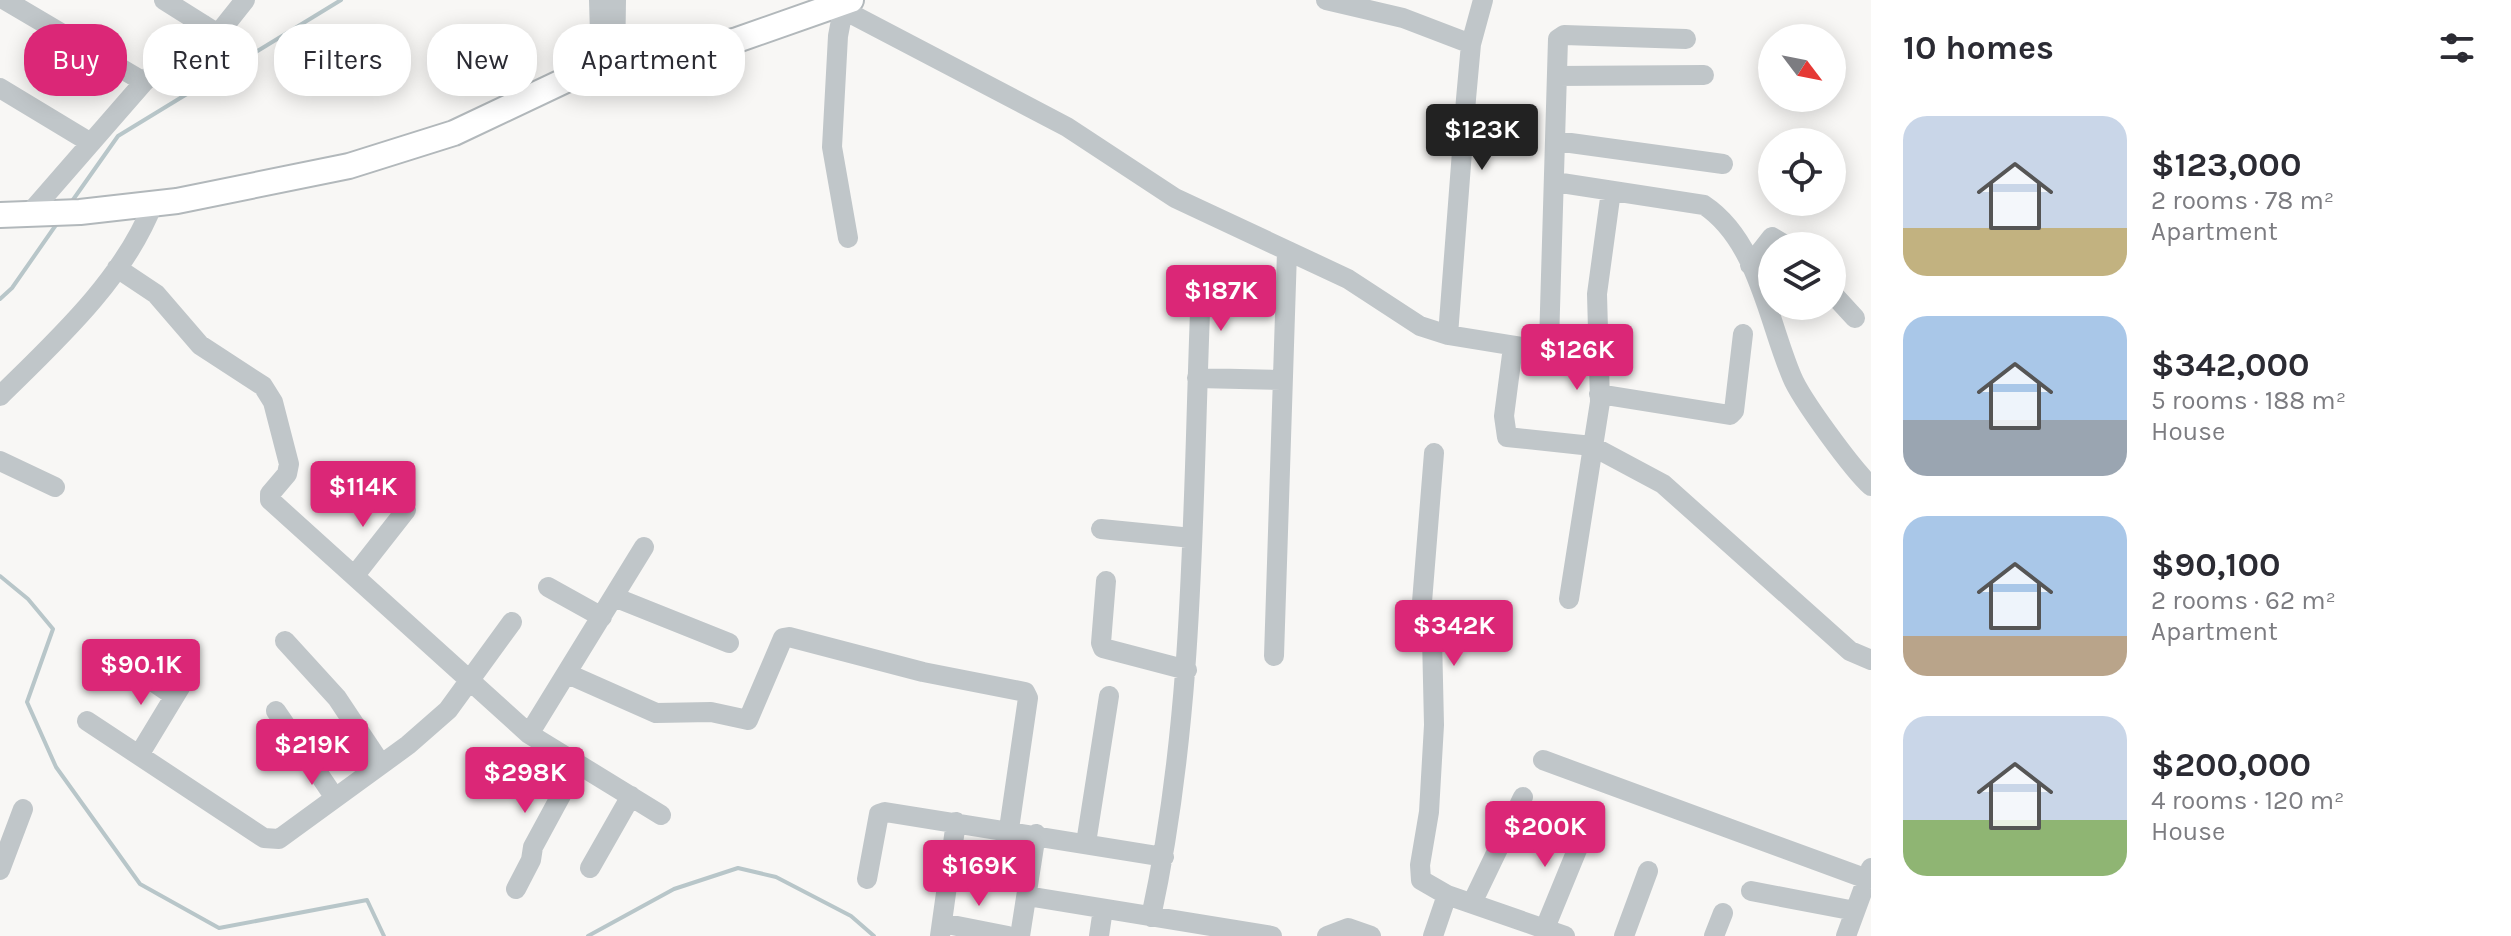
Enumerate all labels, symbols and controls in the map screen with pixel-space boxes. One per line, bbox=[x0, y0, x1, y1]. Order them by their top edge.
chip: Buy bbox=[24, 24, 127, 96]
chip: Rent bbox=[143, 24, 258, 96]
chip: Filters bbox=[274, 24, 411, 96]
chip: New bbox=[427, 24, 537, 96]
chip: Apartment bbox=[553, 24, 745, 96]
north arrow bbox=[1758, 24, 1846, 112]
map controls bbox=[1758, 24, 1846, 320]
icon: filters bbox=[2435, 26, 2479, 70]
text: 10 homes bbox=[1903, 28, 2054, 68]
pin: $123K bbox=[1426, 104, 1538, 172]
text: $123K bbox=[1444, 114, 1520, 145]
button: locate bbox=[1758, 128, 1846, 216]
text: $123,000 bbox=[2151, 145, 2301, 185]
icon: home bbox=[1967, 148, 2063, 244]
text: 2 rooms · 78 m² bbox=[2151, 185, 2334, 216]
text: Apartment bbox=[2151, 216, 2278, 247]
button: layers bbox=[1758, 232, 1846, 320]
pin: $187K bbox=[1165, 265, 1277, 333]
text: $187K bbox=[1184, 275, 1258, 306]
pin: $126K bbox=[1521, 324, 1633, 392]
text: $126K bbox=[1539, 334, 1615, 365]
text: $342,000 bbox=[2151, 345, 2310, 385]
icon: home bbox=[1967, 348, 2063, 444]
text: 5 rooms · 188 m² bbox=[2151, 385, 2346, 416]
text: House bbox=[2151, 416, 2225, 447]
pin: $114K bbox=[307, 461, 419, 529]
text: $114K bbox=[329, 471, 397, 502]
text: $90,100 bbox=[2151, 545, 2280, 585]
icon: home bbox=[1967, 548, 2063, 644]
text: 2 rooms · 62 m² bbox=[2151, 585, 2336, 616]
pin: $342K bbox=[1398, 600, 1510, 668]
text: $342K bbox=[1413, 610, 1495, 641]
text: Apartment bbox=[2151, 616, 2278, 647]
pin: $90.1K bbox=[76, 639, 206, 707]
text: $90.1K bbox=[100, 649, 182, 680]
pin: $219K bbox=[256, 719, 368, 787]
text: $219K bbox=[274, 729, 350, 760]
text: $200,000 bbox=[2151, 745, 2311, 785]
pin: $298K bbox=[469, 747, 581, 815]
icon: home bbox=[1967, 748, 2063, 844]
text: $298K bbox=[483, 757, 567, 788]
text: 4 rooms · 120 m² bbox=[2151, 785, 2345, 816]
pin: $200K bbox=[1489, 801, 1601, 869]
text: $200K bbox=[1503, 811, 1587, 842]
text: House bbox=[2151, 816, 2225, 847]
pin: $169K bbox=[923, 840, 1035, 908]
text: $169K bbox=[941, 850, 1017, 881]

